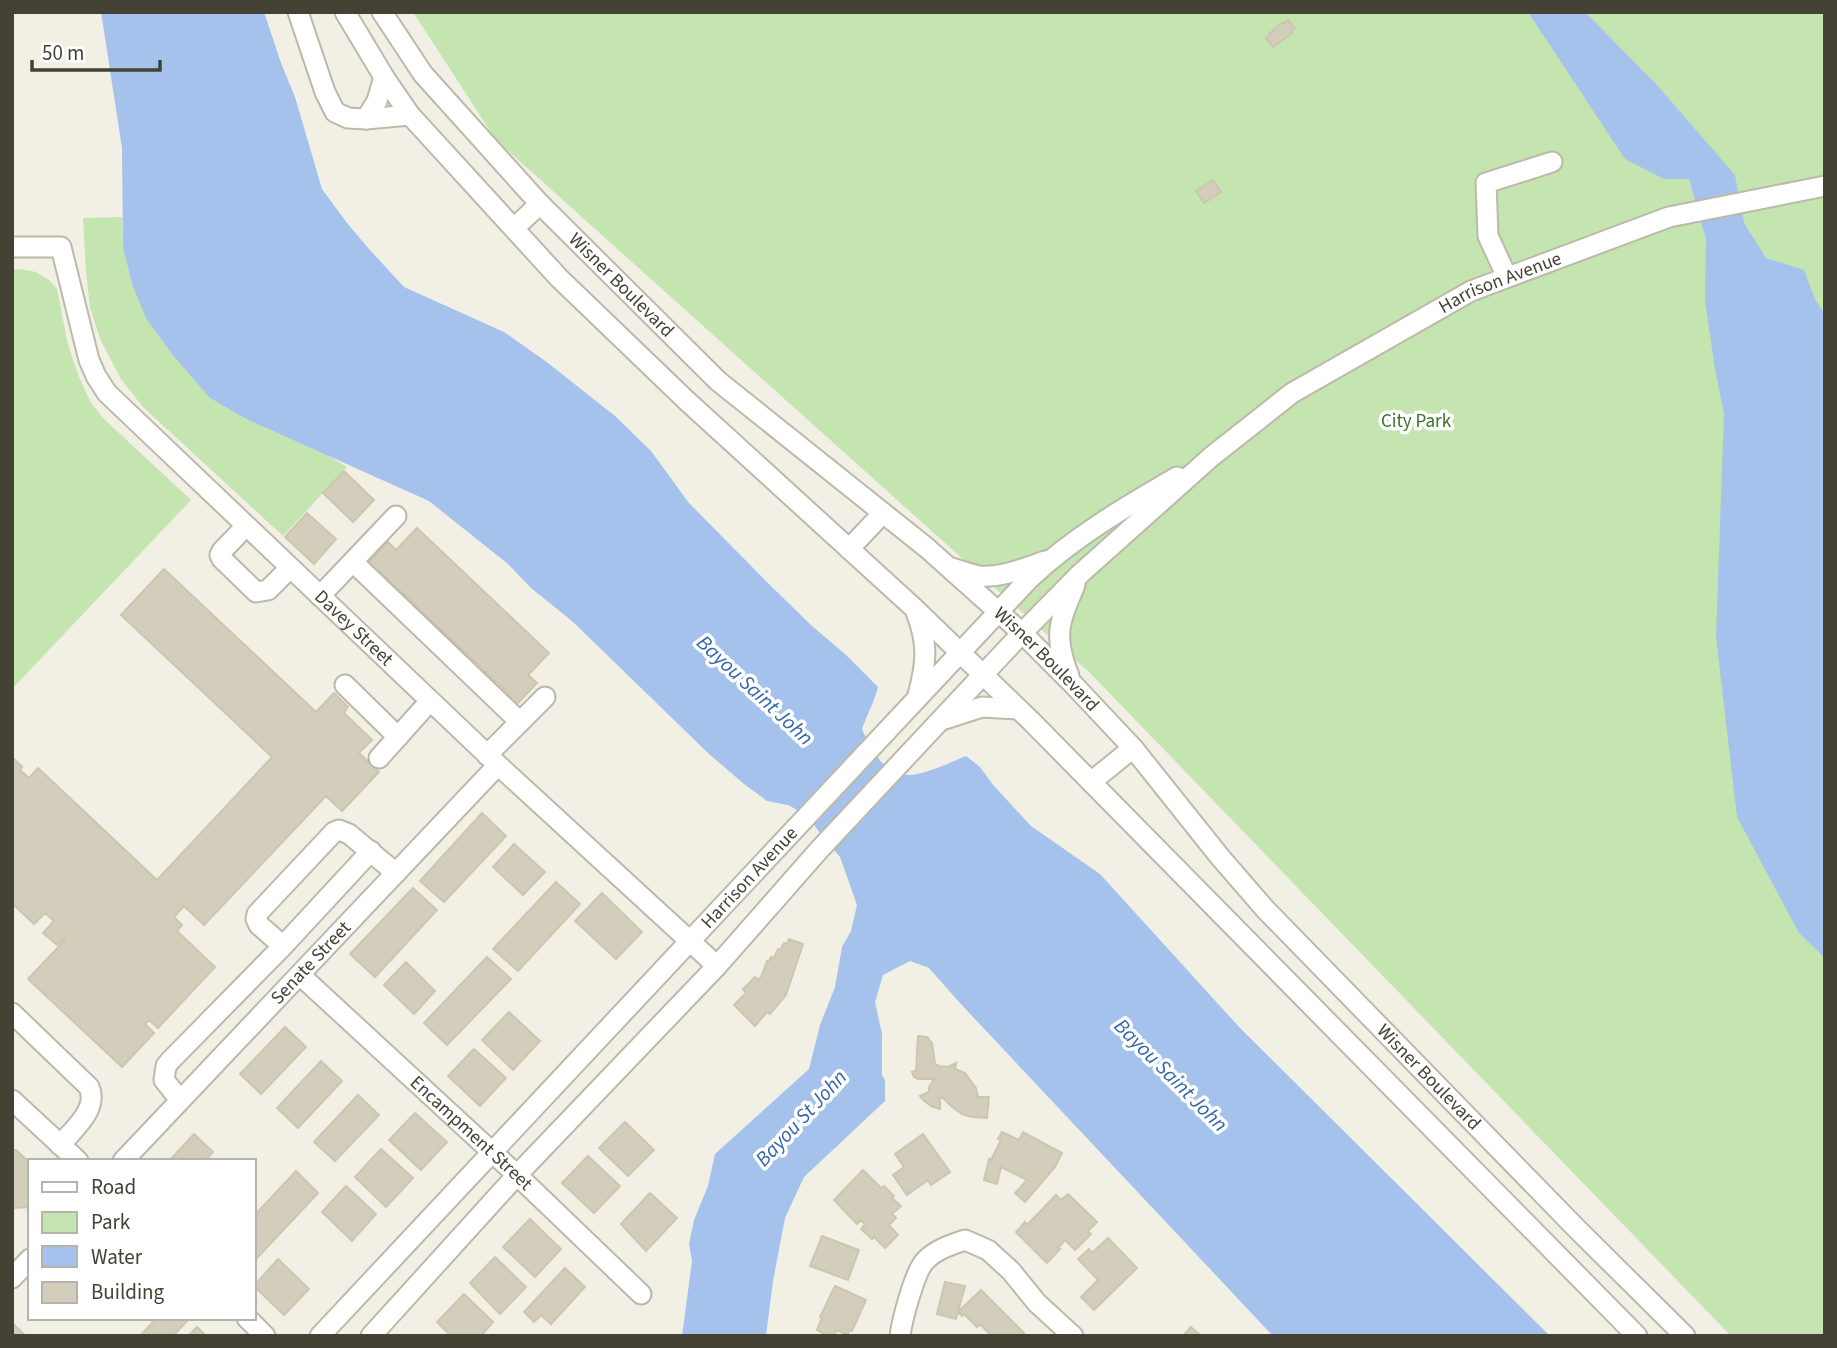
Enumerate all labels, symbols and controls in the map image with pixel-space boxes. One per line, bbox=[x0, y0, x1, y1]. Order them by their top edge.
scale bar bbox=[32, 28, 159, 72]
text: 50 m bbox=[42, 38, 84, 68]
street label: Wisner Boulevard bbox=[563, 226, 680, 344]
street label: Harrison Avenue bbox=[1434, 245, 1565, 320]
park label: City Park bbox=[1381, 408, 1452, 435]
street label: Davey Street bbox=[308, 584, 400, 673]
street label: Wisner Boulevard bbox=[988, 600, 1105, 717]
water label: Bayou Saint John bbox=[690, 628, 820, 752]
street label: Harrison Avenue bbox=[695, 821, 804, 935]
street label: Senate Street bbox=[264, 914, 357, 1011]
water label: Bayou Saint John bbox=[1107, 1011, 1235, 1139]
street label: Wisner Boulevard bbox=[1371, 1018, 1487, 1136]
water label: Bayou St John bbox=[748, 1063, 854, 1173]
street label: Encampment Street bbox=[404, 1069, 539, 1197]
legend bbox=[28, 1159, 256, 1320]
text: Road bbox=[91, 1172, 136, 1202]
text: Park bbox=[91, 1207, 131, 1237]
text: Water bbox=[91, 1242, 143, 1272]
text: Building bbox=[91, 1277, 165, 1307]

